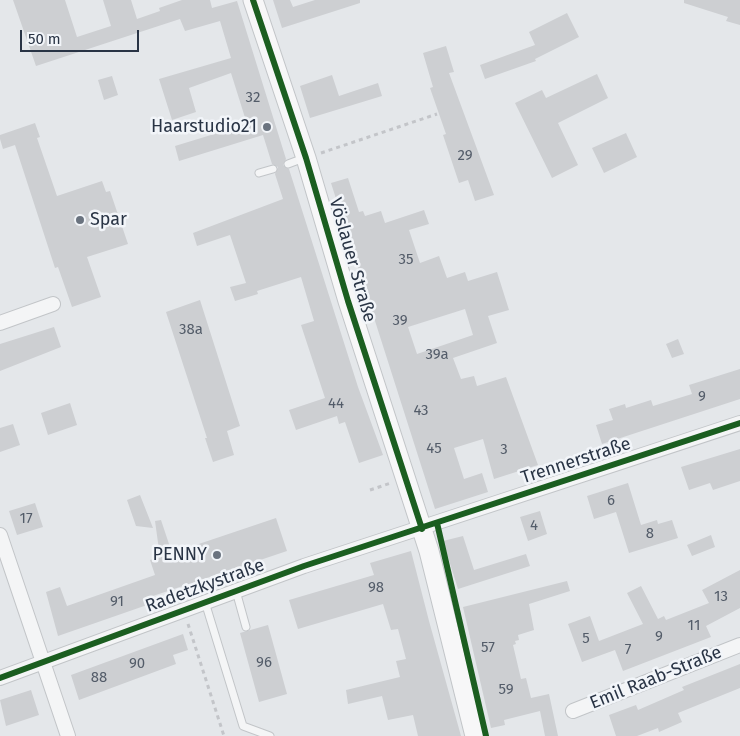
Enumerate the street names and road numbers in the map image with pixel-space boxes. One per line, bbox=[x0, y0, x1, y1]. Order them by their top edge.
street label: Vöslauer Straße bbox=[324, 195, 380, 325]
street label: Trennerstraße bbox=[518, 433, 634, 489]
street label: Radetzkystraße bbox=[143, 554, 267, 618]
street label: Emil Raab-Straße bbox=[587, 642, 725, 714]

